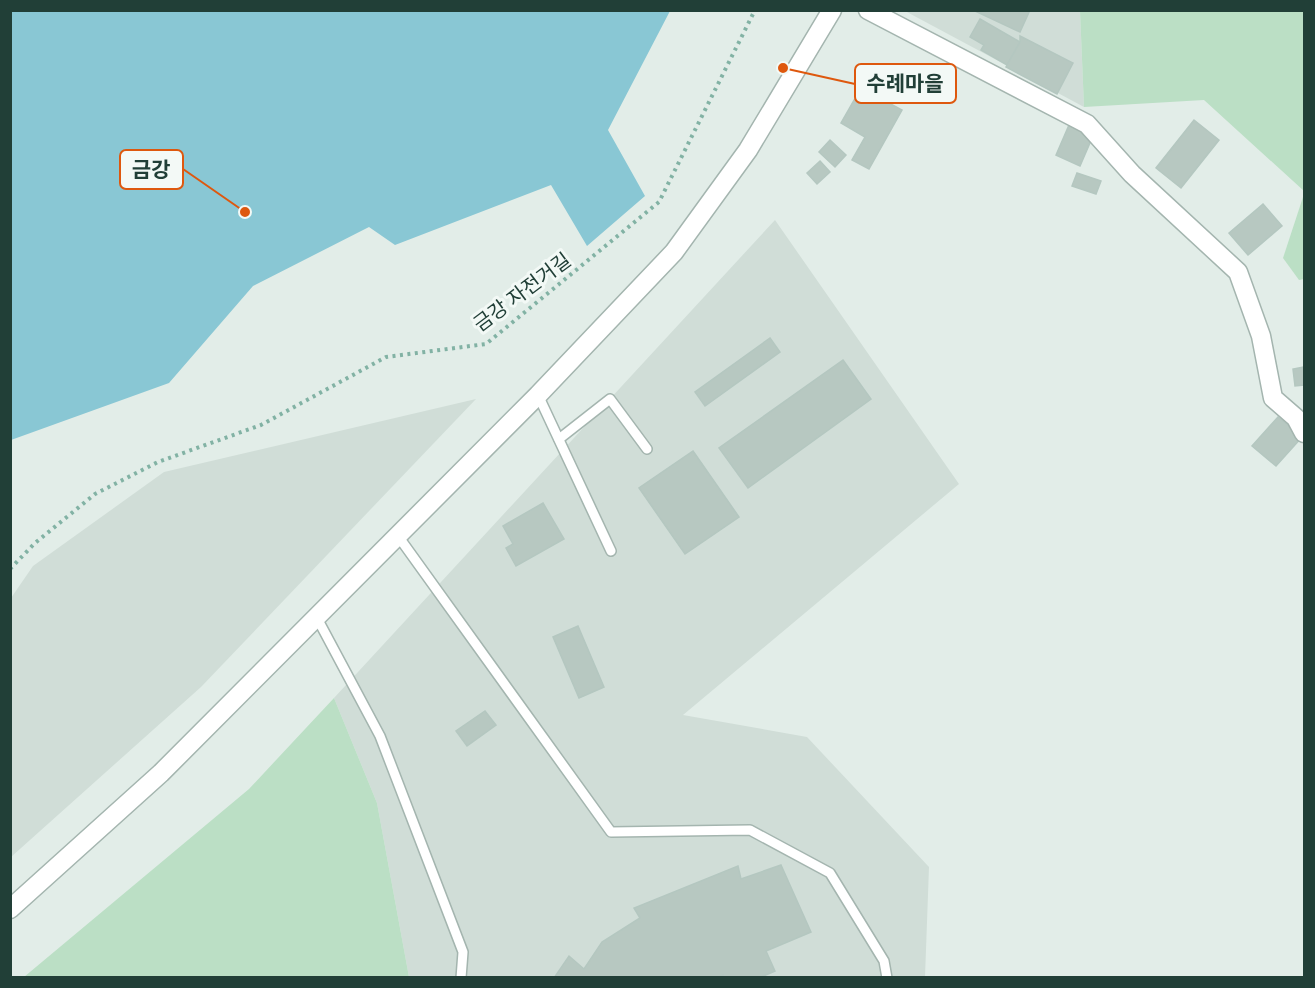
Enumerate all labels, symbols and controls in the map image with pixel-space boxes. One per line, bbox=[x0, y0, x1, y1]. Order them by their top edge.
callout: 수례마을 bbox=[855, 64, 956, 103]
text: 수례마을 bbox=[866, 70, 944, 95]
callout: 금강 bbox=[120, 150, 183, 189]
text: 금강 bbox=[132, 156, 170, 181]
street label: 금강 자전거길 bbox=[468, 247, 575, 336]

